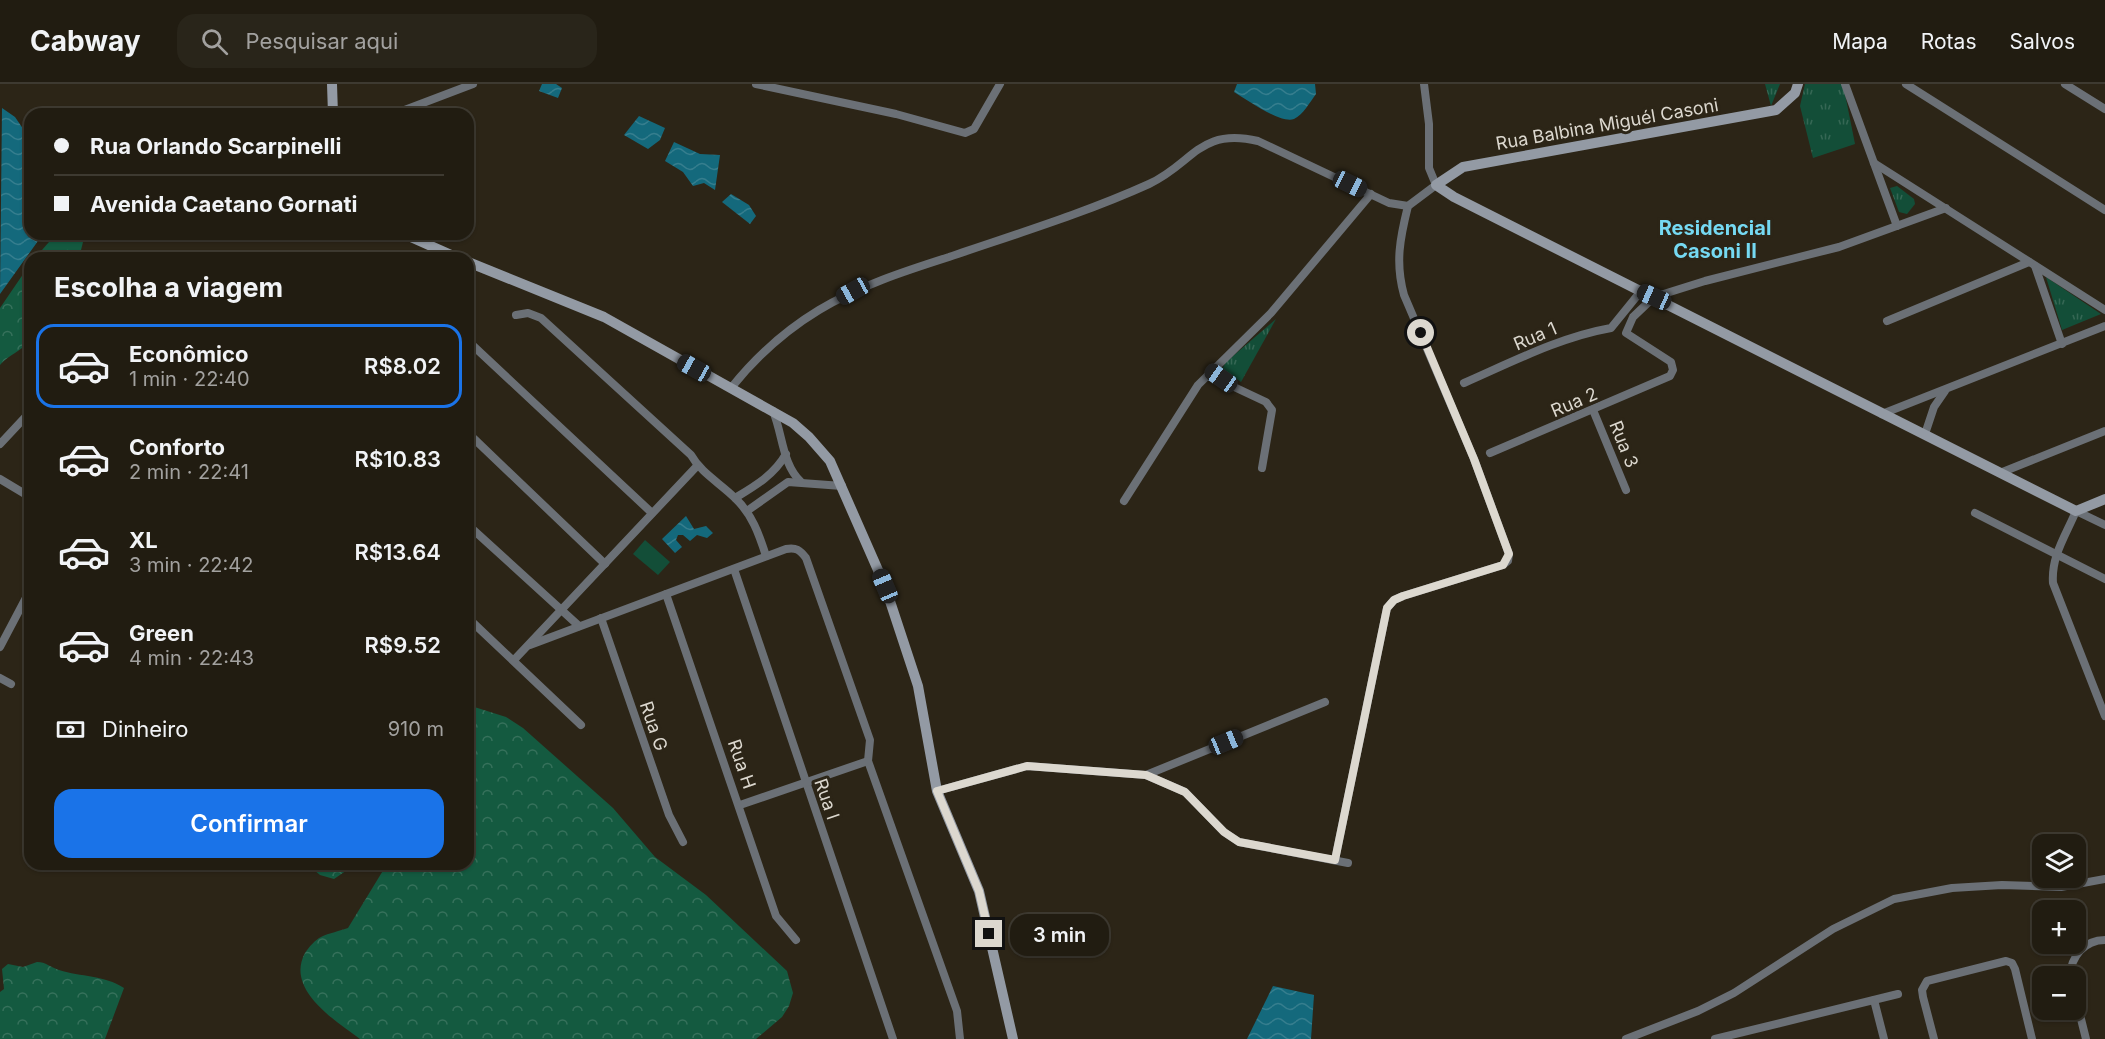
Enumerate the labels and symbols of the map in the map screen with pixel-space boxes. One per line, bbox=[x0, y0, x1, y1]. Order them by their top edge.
street label: Rua Balbina Miguél Casoni bbox=[1494, 94, 1720, 154]
car bbox=[1330, 168, 1370, 200]
district label: Residencial Casoni II bbox=[1659, 216, 1771, 263]
car bbox=[833, 274, 873, 308]
car bbox=[1634, 281, 1674, 313]
street label: Rua 1 bbox=[1510, 318, 1560, 354]
route start bbox=[1407, 319, 1434, 346]
car bbox=[674, 351, 714, 385]
car bbox=[1201, 360, 1241, 396]
street label: Rua 2 bbox=[1548, 383, 1600, 421]
street label: Rua 3 bbox=[1605, 418, 1643, 470]
car bbox=[870, 566, 900, 606]
street label: Rua G bbox=[636, 699, 672, 753]
car bbox=[1206, 727, 1246, 757]
street label: Rua H bbox=[724, 737, 760, 791]
street label: Rua I bbox=[810, 776, 844, 822]
callout: 3 min bbox=[1010, 913, 1109, 955]
route end bbox=[975, 920, 1002, 947]

